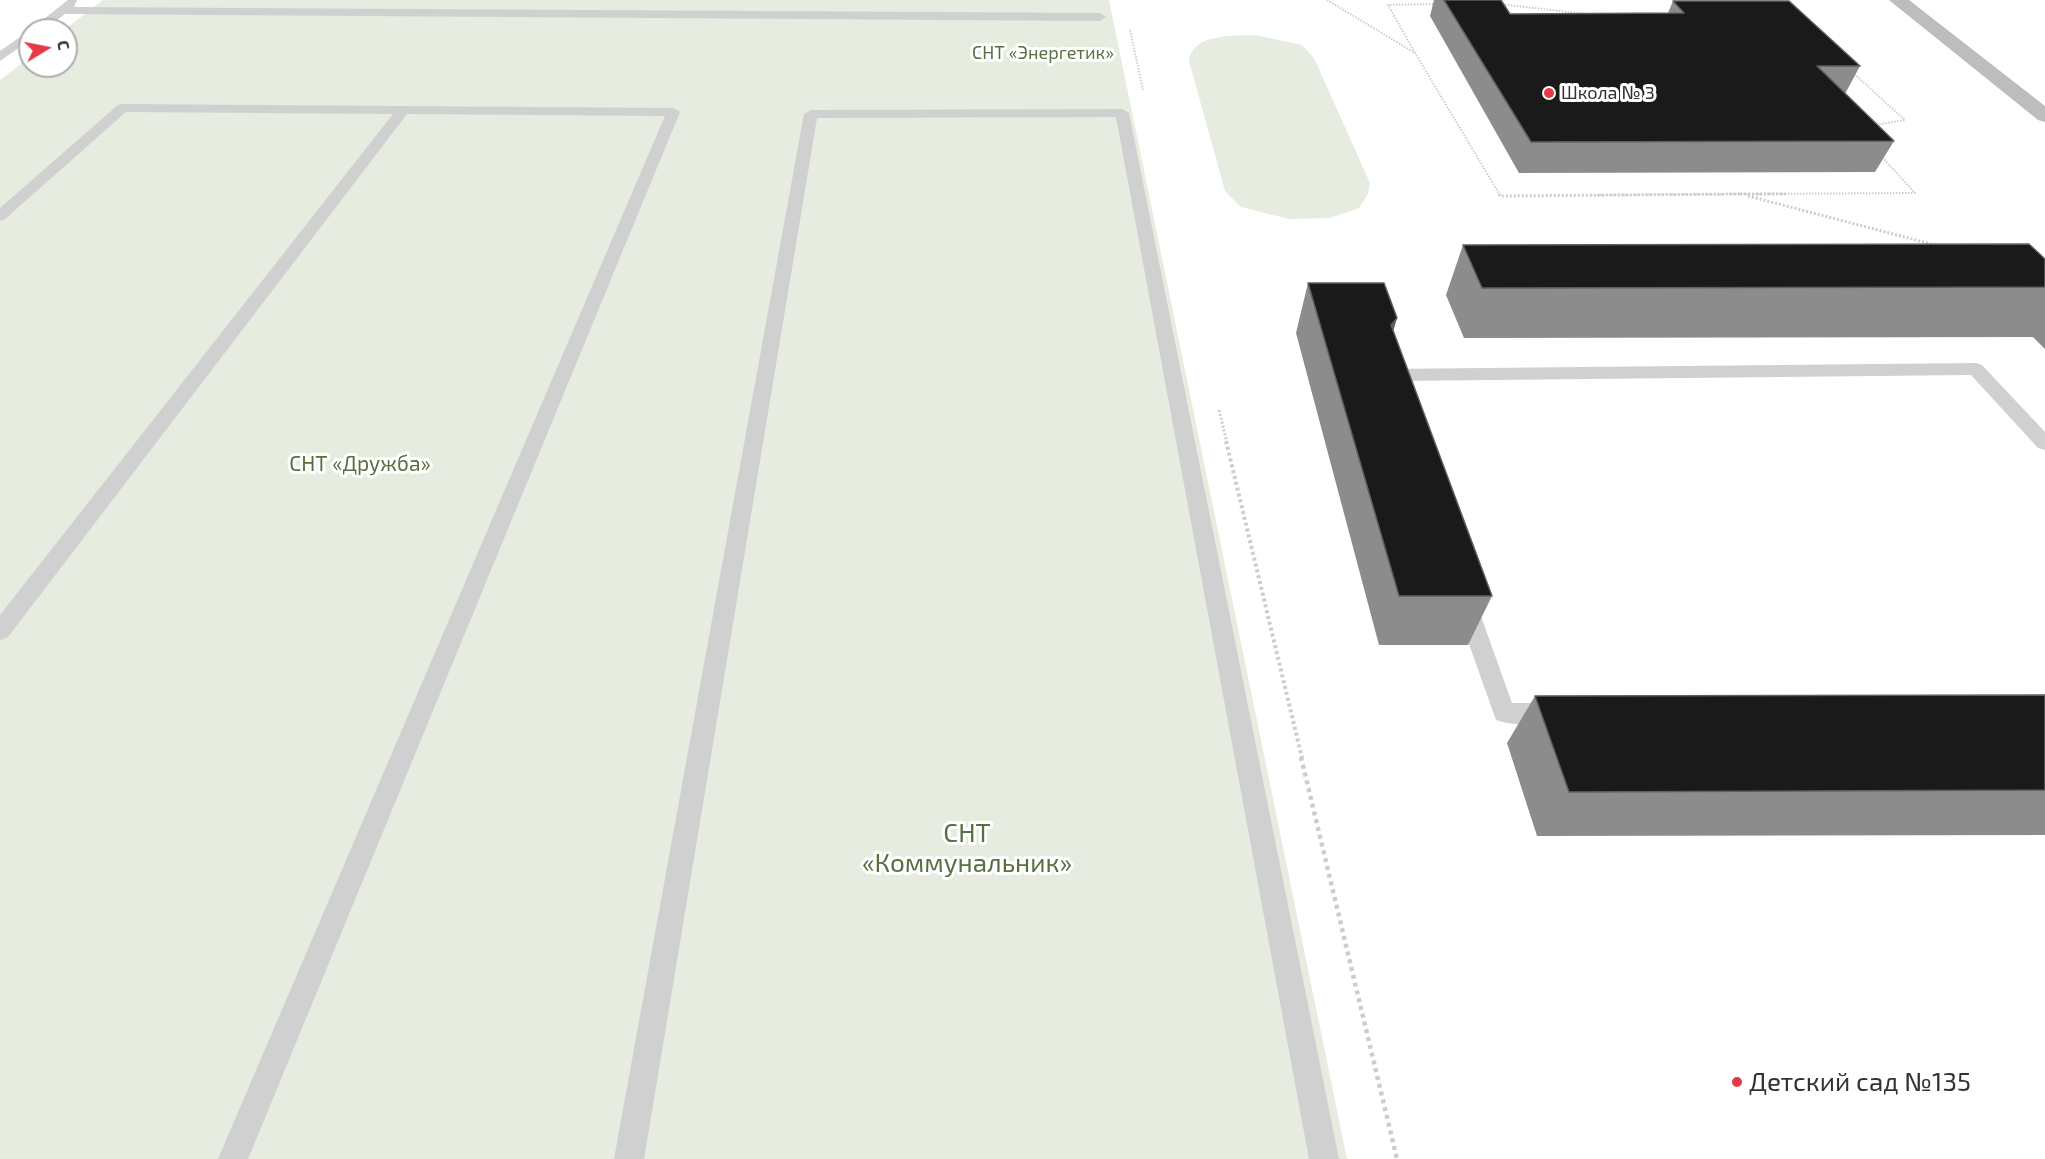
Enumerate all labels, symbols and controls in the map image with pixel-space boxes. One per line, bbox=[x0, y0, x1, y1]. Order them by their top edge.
north arrow bbox=[18, 18, 78, 78]
text: С bbox=[54, 39, 74, 51]
park label: СНТ «Энергетик» bbox=[972, 42, 1114, 64]
place label: Школа № 3 bbox=[1561, 82, 1655, 104]
marker: Школа № 3 bbox=[1542, 86, 1556, 100]
park label: СНТ «Дружба» bbox=[289, 451, 431, 477]
park label: СНТ «Коммунальник» bbox=[862, 817, 1072, 879]
place label: Детский сад №135 bbox=[1749, 1066, 1971, 1098]
marker: Детский сад №135 bbox=[1730, 1075, 1744, 1089]

